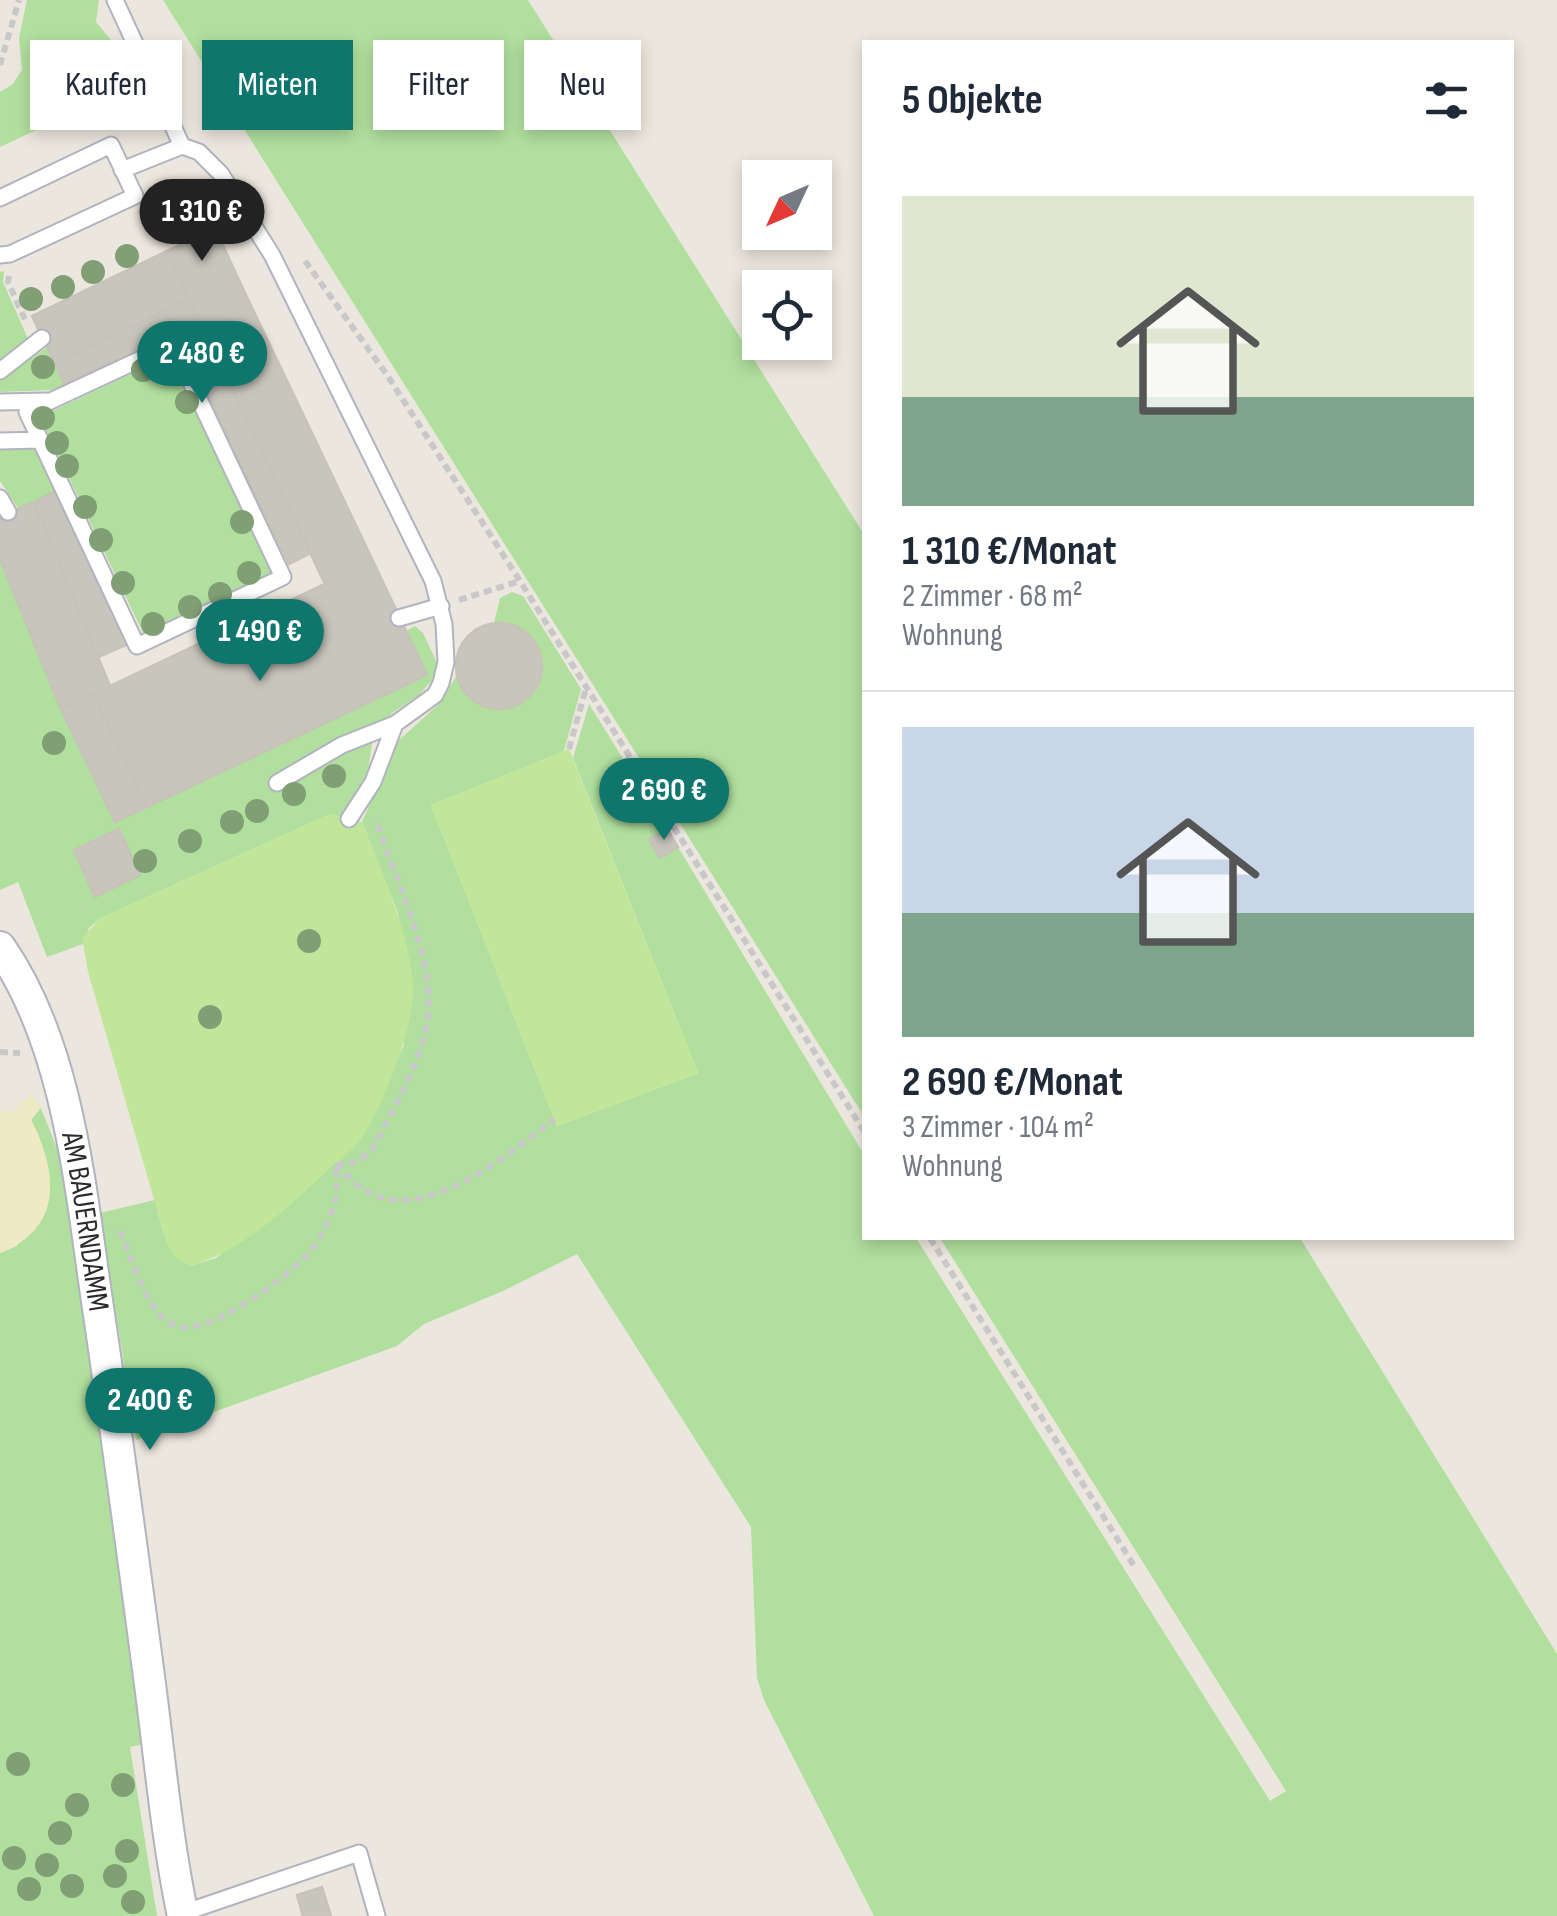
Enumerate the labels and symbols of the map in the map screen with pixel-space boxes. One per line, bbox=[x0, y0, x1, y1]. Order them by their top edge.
north arrow bbox=[742, 160, 832, 250]
pin: 1 310 € bbox=[110, 179, 294, 264]
pin: 2 480 € bbox=[110, 321, 294, 406]
pin: 1 490 € bbox=[168, 599, 352, 684]
pin: 2 690 € bbox=[572, 758, 756, 843]
street label: AM BAUERNDAMM bbox=[53, 1128, 116, 1313]
pin: 2 400 € bbox=[58, 1368, 242, 1453]

